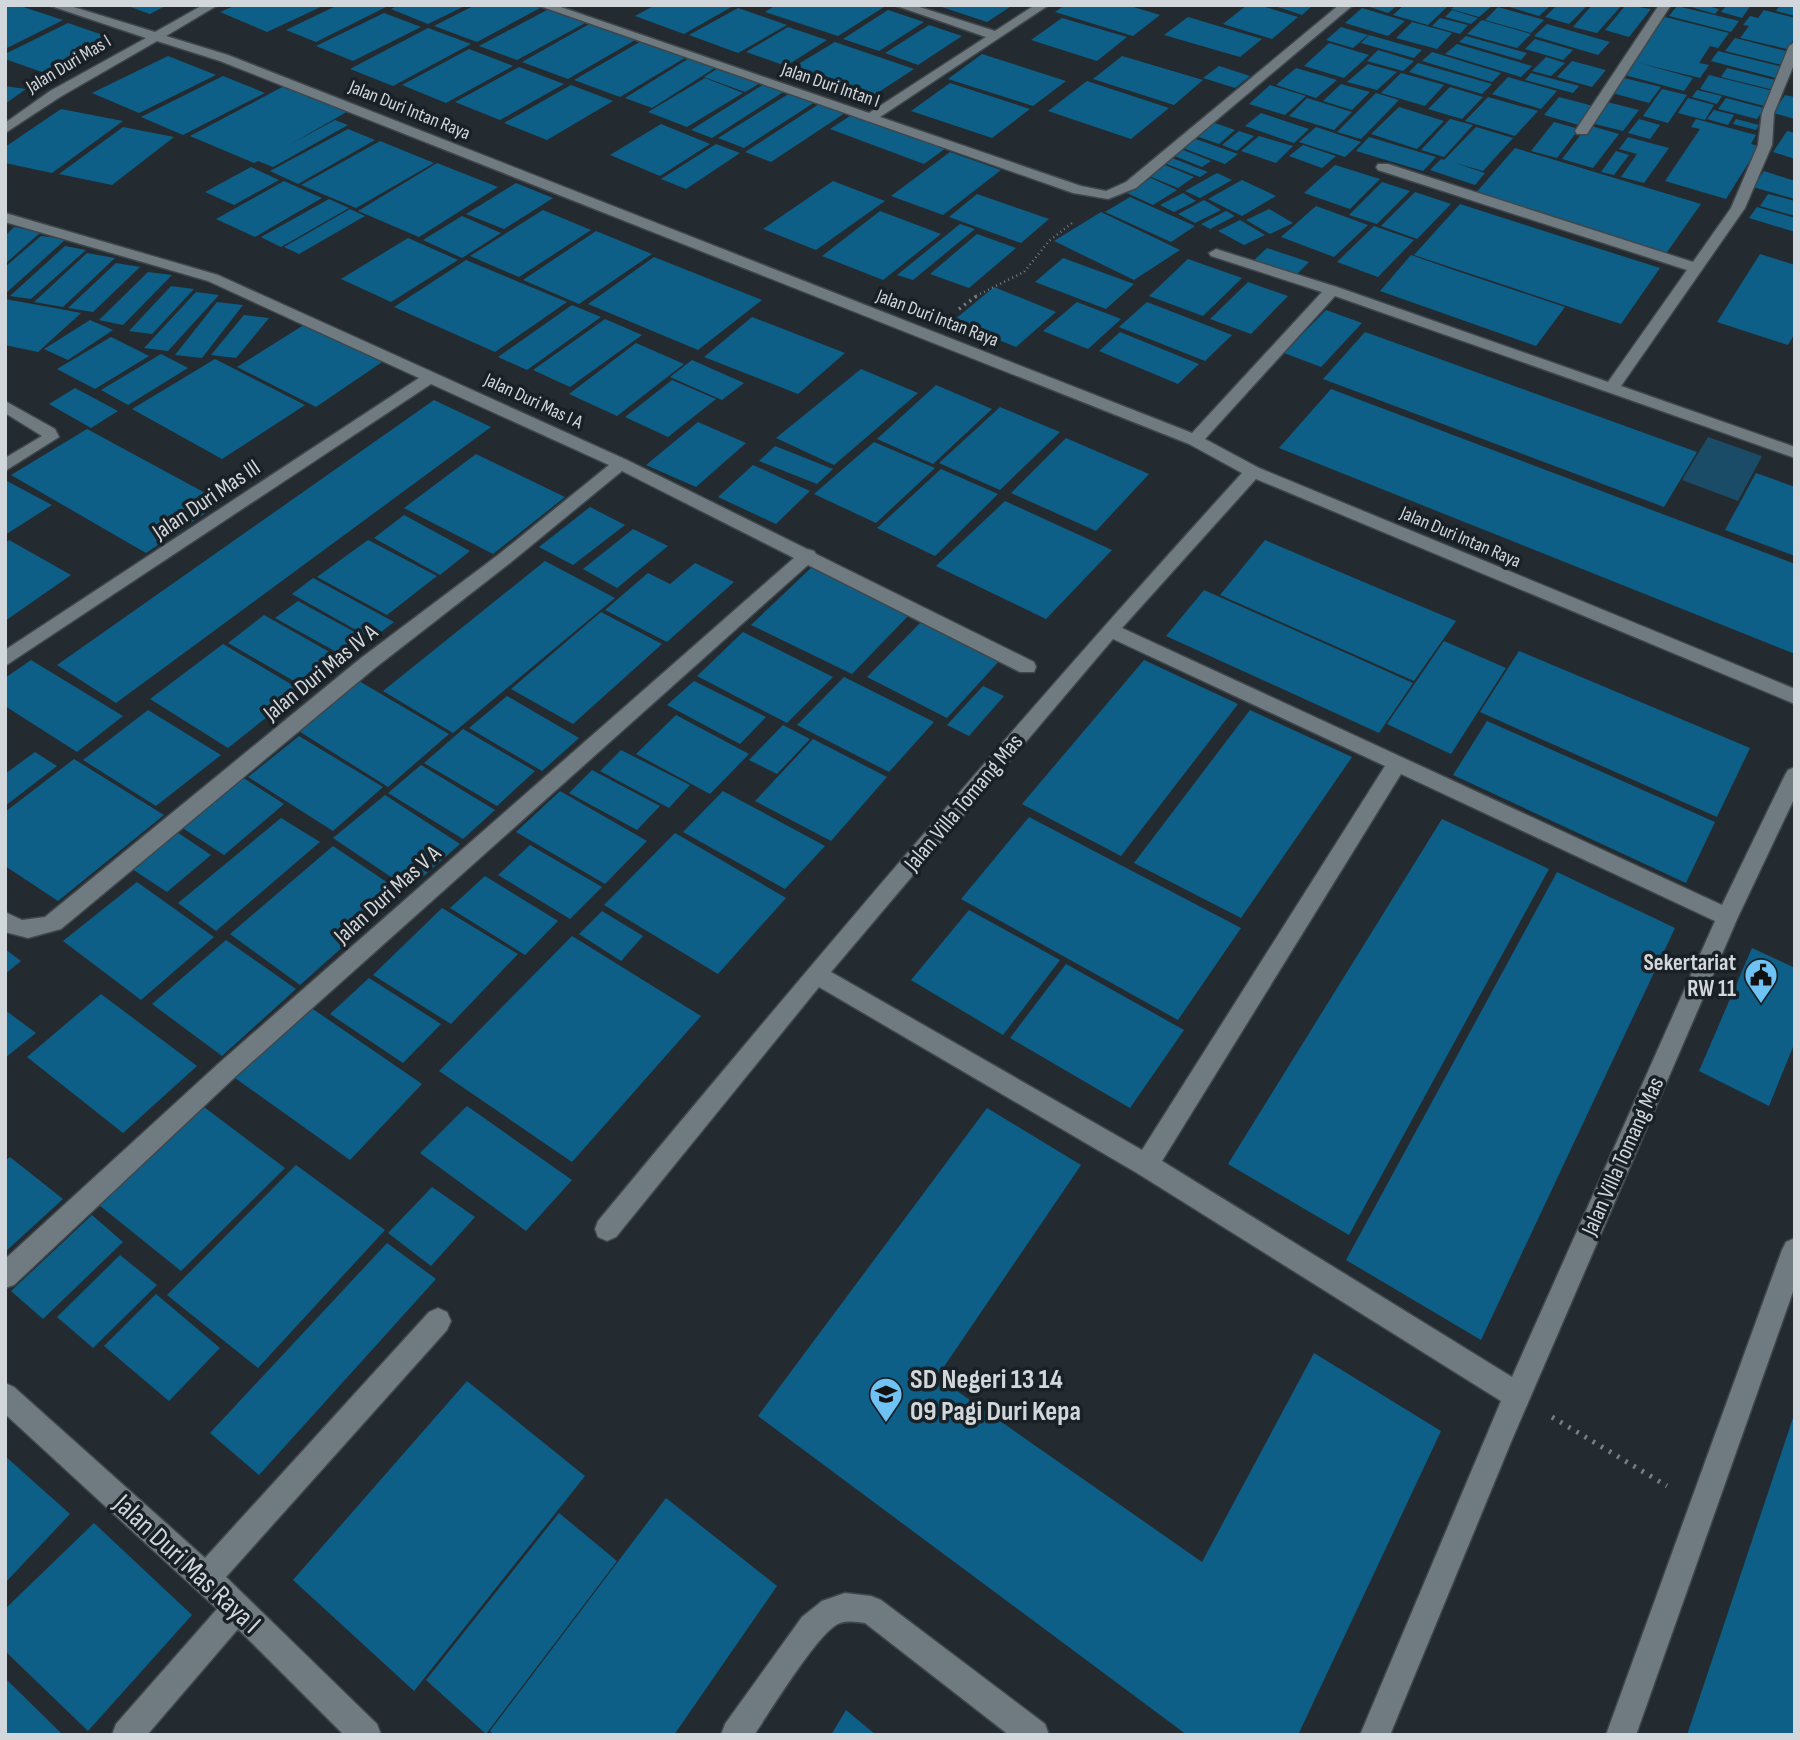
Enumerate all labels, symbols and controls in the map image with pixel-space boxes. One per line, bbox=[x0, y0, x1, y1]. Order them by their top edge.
street label: Jalan Duri Mas I bbox=[21, 30, 115, 99]
street label: Jalan Duri Intan I bbox=[777, 58, 883, 113]
street label: Jalan Duri Intan Raya bbox=[344, 75, 473, 145]
street label: Jalan Duri Intan Raya bbox=[872, 284, 1002, 352]
street label: Jalan Duri Mas I A bbox=[480, 368, 587, 435]
street label: Jalan Duri Mas III bbox=[146, 454, 266, 547]
street label: Jalan Duri Intan Raya bbox=[1396, 501, 1524, 573]
street label: Jalan Duri Mas IV A bbox=[257, 618, 383, 728]
street label: Jalan Villa Tomang Mas bbox=[898, 728, 1029, 878]
street label: Jalan Duri Mas V A bbox=[328, 839, 447, 951]
place label: Sekertariat RW 11 bbox=[1643, 949, 1736, 1003]
public building icon: Sekertariat RW 11 bbox=[1742, 956, 1780, 1005]
street label: Jalan Villa Tomang Mas bbox=[1575, 1073, 1670, 1241]
place label: SD Negeri 13 14 09 Pagi Duri Kepa bbox=[910, 1363, 1081, 1428]
school or university icon: SD Negeri 13 14 09 Pagi Duri Kepa bbox=[867, 1375, 905, 1424]
street label: Jalan Duri Mas Raya I bbox=[106, 1487, 267, 1640]

